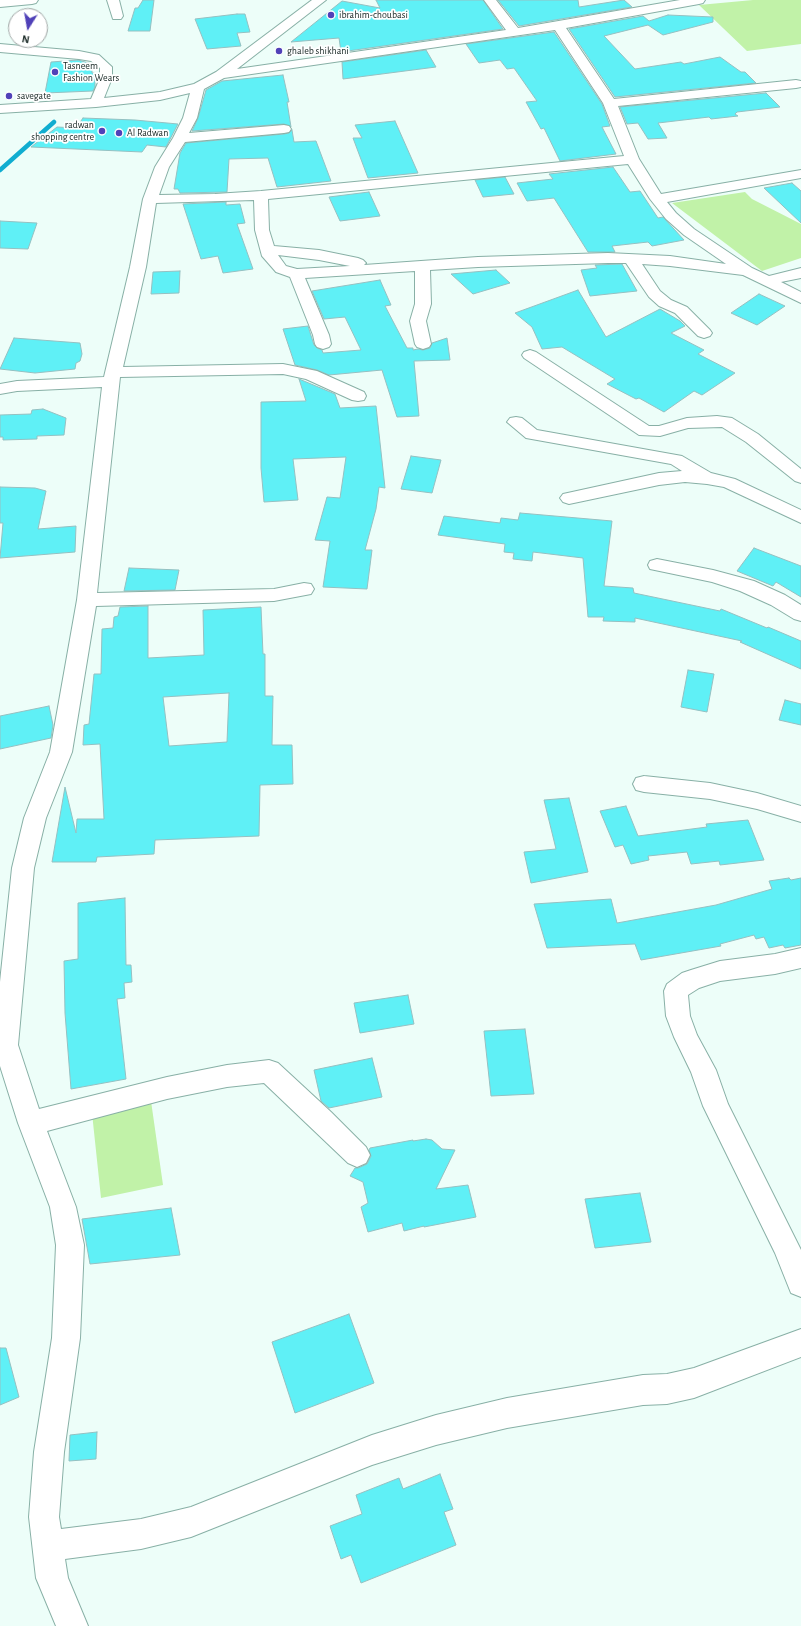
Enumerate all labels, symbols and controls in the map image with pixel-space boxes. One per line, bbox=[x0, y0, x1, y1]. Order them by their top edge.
north arrow bbox=[8, 8, 48, 48]
place label: ibrahim-choubasi bbox=[339, 9, 408, 21]
marker: ibrahim-choubasi bbox=[326, 10, 336, 20]
text: N bbox=[21, 33, 31, 45]
place label: ghaleb shikhani bbox=[287, 45, 349, 57]
marker: ghaleb shikhani bbox=[274, 46, 284, 56]
place label: Tasneem Fashion Wears bbox=[63, 60, 119, 84]
marker: Tasneem Fashion Wears bbox=[50, 67, 60, 77]
place label: savegate bbox=[17, 90, 51, 102]
marker: savegate bbox=[4, 91, 14, 101]
place label: radwan shopping centre bbox=[31, 119, 94, 142]
marker: radwan shopping centre bbox=[97, 126, 107, 136]
place label: Al Radwan bbox=[127, 127, 168, 139]
marker: Al Radwan bbox=[114, 128, 124, 138]

